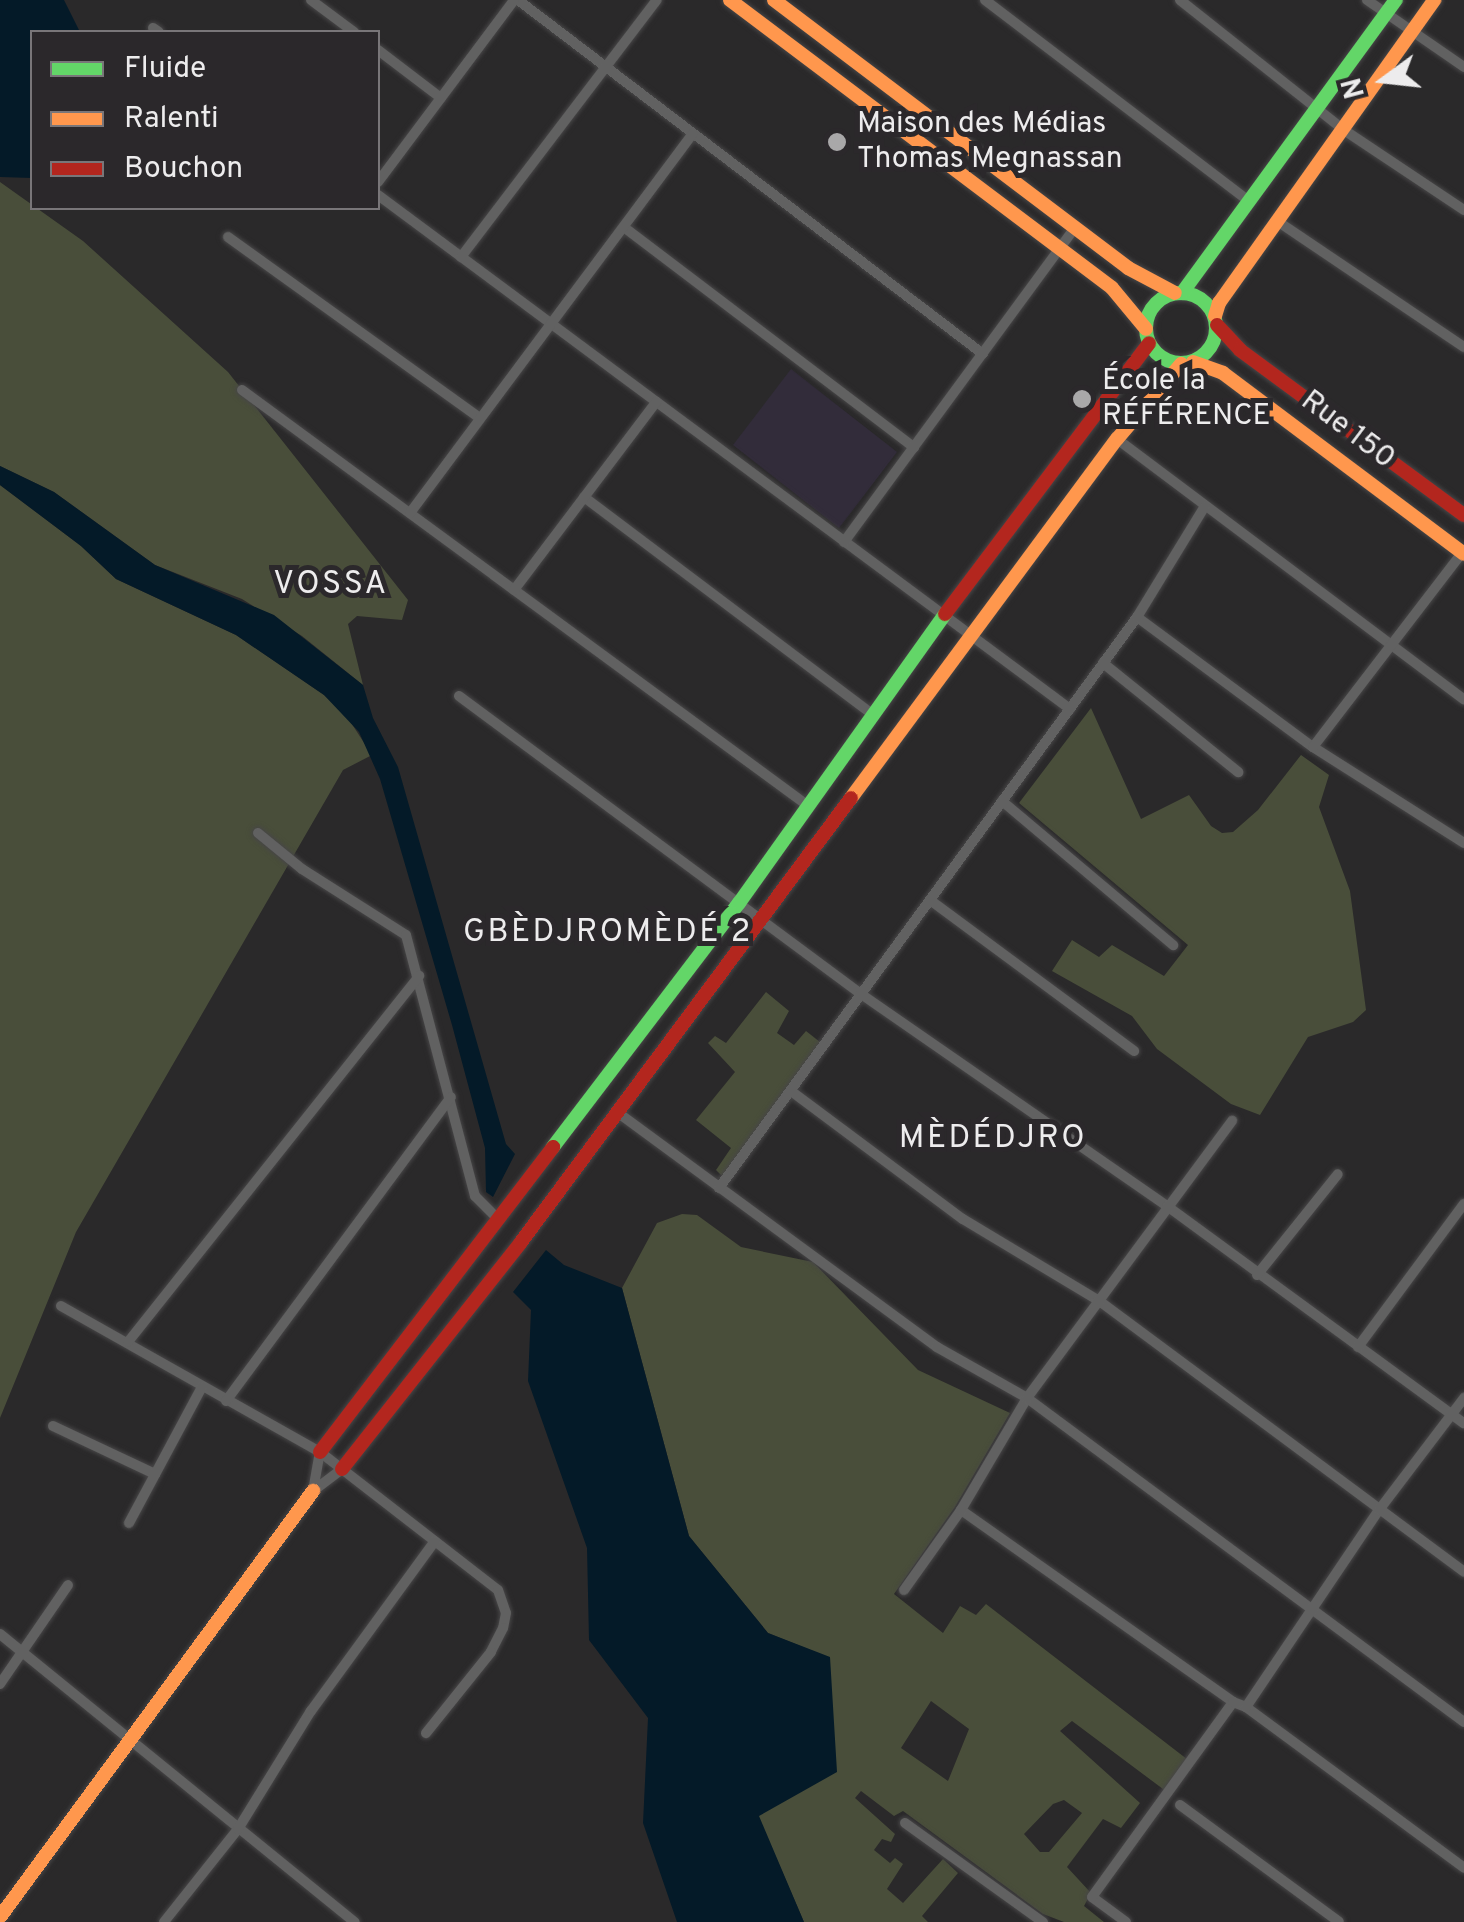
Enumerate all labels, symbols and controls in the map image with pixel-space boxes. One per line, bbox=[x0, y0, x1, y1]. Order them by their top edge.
legend bbox=[30, 30, 380, 210]
north arrow bbox=[1334, 30, 1434, 130]
text: Fluide bbox=[124, 51, 206, 88]
text: N bbox=[1335, 73, 1375, 102]
text: Ralenti bbox=[124, 101, 219, 138]
place label: Maison des Médias Thomas Megnassan bbox=[857, 107, 1123, 178]
marker: Maison des Médias Thomas Megnassan bbox=[826, 131, 848, 153]
text: Bouchon bbox=[124, 151, 243, 188]
place label: École la RÉFÉRENCE bbox=[1102, 364, 1270, 434]
street label: Rue 150 bbox=[1293, 384, 1401, 478]
marker: École la RÉFÉRENCE bbox=[1071, 388, 1093, 410]
district label: VOSSA bbox=[273, 566, 389, 604]
district label: GBÈDJROMÈDÉ 2 bbox=[463, 914, 753, 952]
district label: MÈDÉDJRO bbox=[899, 1120, 1087, 1158]

